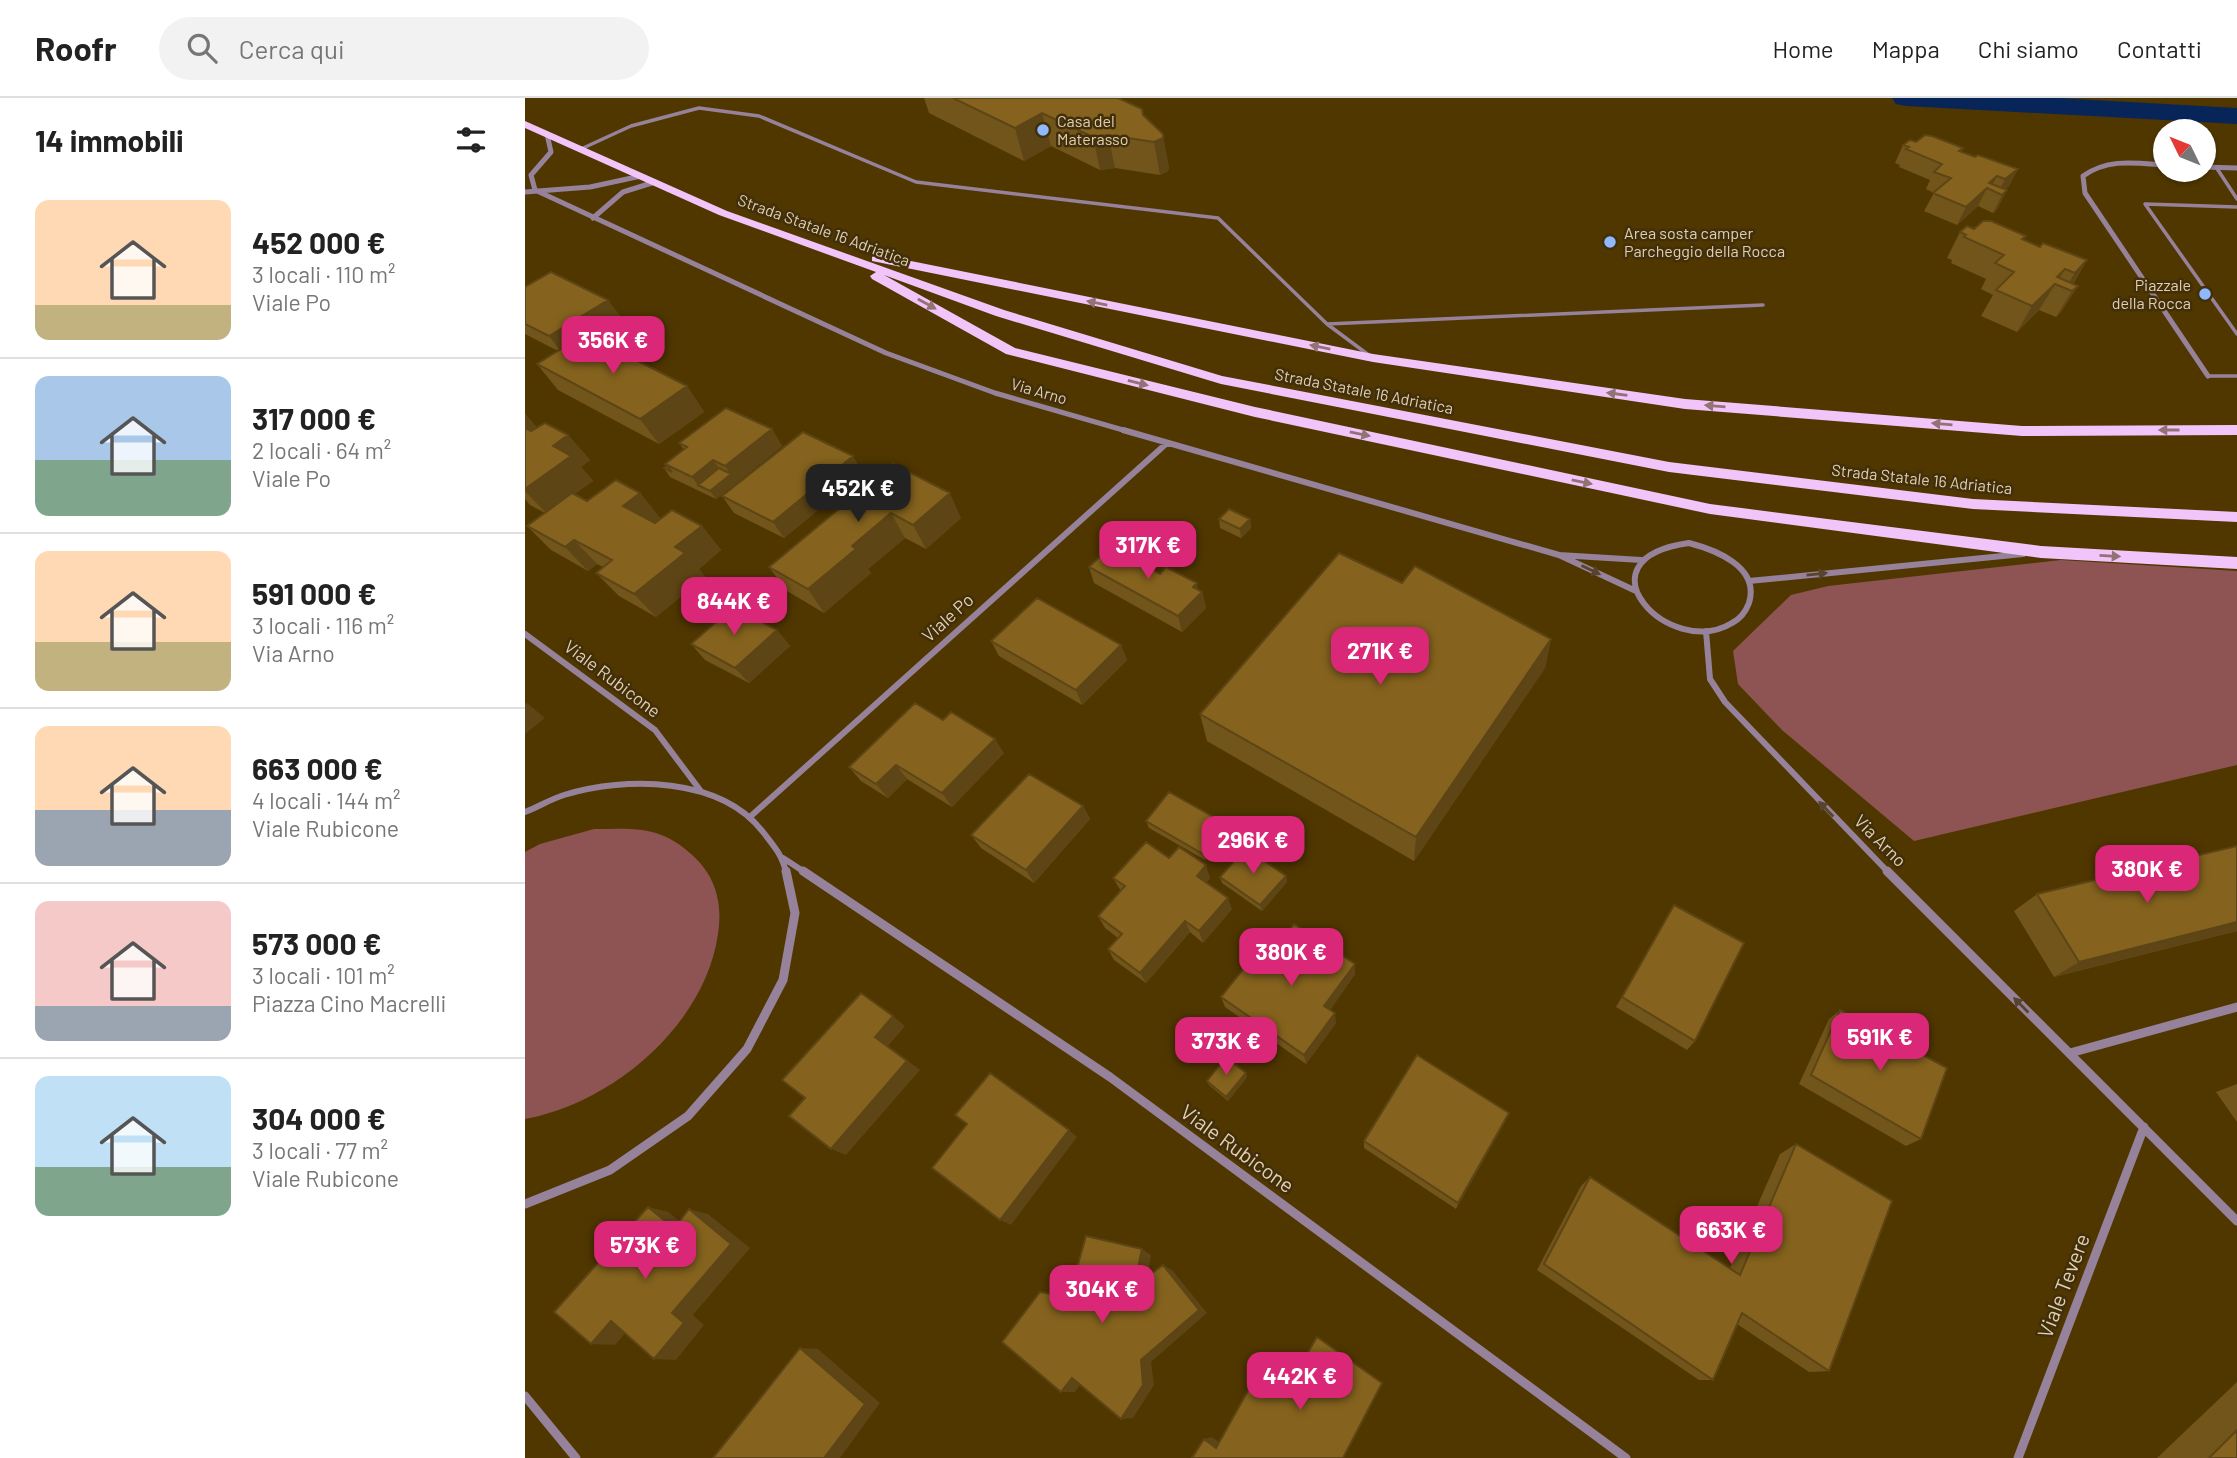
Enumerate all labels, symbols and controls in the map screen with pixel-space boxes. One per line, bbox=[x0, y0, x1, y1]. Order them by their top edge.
search box bbox=[159, 17, 649, 80]
text: Roofr bbox=[35, 28, 117, 68]
icon: search bbox=[183, 29, 221, 67]
text: Cerca qui bbox=[239, 33, 345, 64]
text: Home bbox=[1772, 34, 1834, 63]
text: Mappa bbox=[1872, 34, 1940, 63]
text: Chi siamo bbox=[1978, 34, 2079, 63]
text: Contatti bbox=[2117, 34, 2202, 63]
place label: Casa del Materasso bbox=[1057, 111, 1129, 148]
north arrow bbox=[2153, 119, 2215, 182]
map controls bbox=[2153, 119, 2216, 182]
icon: filters bbox=[452, 121, 490, 159]
text: 14 immobili bbox=[35, 122, 184, 158]
marker: Casa del Materasso bbox=[1035, 122, 1051, 138]
street label: Strada Statale 16 Adriatica bbox=[736, 190, 913, 270]
place label: Area sosta camper Parcheggio della Rocca bbox=[1624, 223, 1785, 260]
text: 452 000 € bbox=[252, 224, 385, 260]
icon: home bbox=[91, 228, 175, 312]
marker: Area sosta camper Parcheggio della Rocca bbox=[1602, 234, 1618, 250]
text: 3 locali · 110 m² bbox=[252, 260, 395, 288]
place label: Piazzale della Rocca bbox=[2112, 275, 2191, 312]
marker: Piazzale della Rocca bbox=[2197, 286, 2213, 302]
text: Viale Po bbox=[252, 288, 331, 316]
one-way arrow bbox=[1086, 297, 1108, 308]
one-way arrow bbox=[917, 298, 936, 310]
pin: 356K € bbox=[556, 316, 670, 376]
text: 356K € bbox=[578, 325, 648, 353]
one-way arrow bbox=[1309, 342, 1331, 353]
street label: Strada Statale 16 Adriatica bbox=[1273, 364, 1455, 417]
street label: Via Arno bbox=[1009, 373, 1069, 408]
one-way arrow bbox=[1127, 378, 1149, 389]
one-way arrow bbox=[1606, 388, 1628, 399]
text: 317 000 € bbox=[252, 400, 376, 436]
one-way arrow bbox=[1704, 400, 1726, 411]
icon: home bbox=[91, 404, 175, 488]
one-way arrow bbox=[1930, 418, 1952, 429]
one-way arrow bbox=[2158, 424, 2180, 436]
one-way arrow bbox=[1349, 429, 1371, 440]
text: 2 locali · 64 m² bbox=[252, 436, 391, 464]
street label: Strada Statale 16 Adriatica bbox=[1831, 460, 2013, 497]
text: Viale Po bbox=[252, 464, 331, 492]
pin: 452K € bbox=[801, 464, 915, 524]
text: 452K € bbox=[822, 473, 894, 501]
one-way arrow bbox=[1571, 476, 1593, 487]
pin: 317K € bbox=[1091, 522, 1205, 581]
text: 317K € bbox=[1115, 530, 1181, 558]
one-way arrow bbox=[2099, 550, 2121, 561]
one-way arrow bbox=[1581, 564, 1601, 575]
one-way arrow bbox=[1806, 569, 1828, 580]
text: 591 000 € bbox=[252, 575, 376, 611]
pin: 844K € bbox=[677, 578, 791, 637]
icon: home bbox=[91, 579, 175, 663]
text: 844K € bbox=[697, 586, 771, 614]
street label: Viale Po bbox=[917, 588, 978, 646]
text: 3 locali · 116 m² bbox=[252, 611, 394, 639]
pin: 271K € bbox=[1323, 628, 1437, 687]
street label: Viale Rubicone bbox=[560, 635, 665, 722]
text: 271K € bbox=[1347, 636, 1413, 664]
text: Via Arno bbox=[252, 639, 335, 667]
text: 663 000 € bbox=[252, 750, 383, 786]
icon: home bbox=[91, 754, 175, 838]
text: 4 locali · 144 m² bbox=[252, 786, 401, 814]
one-way arrow bbox=[1819, 801, 1835, 818]
street label: Via Arno bbox=[1850, 810, 1911, 871]
text: Viale Rubicone bbox=[252, 814, 399, 842]
pin: 296K € bbox=[1196, 816, 1310, 876]
text: 296K € bbox=[1217, 825, 1289, 853]
pin: 380K € bbox=[2090, 846, 2204, 905]
text: 380K € bbox=[2111, 854, 2183, 882]
text: 573 000 € bbox=[252, 925, 382, 961]
pin: 380K € bbox=[1234, 928, 1348, 988]
icon: home bbox=[91, 929, 175, 1013]
text: 380K € bbox=[1255, 937, 1327, 965]
text: 3 locali · 101 m² bbox=[252, 961, 395, 989]
text: Piazza Cino Macrelli bbox=[252, 989, 446, 1017]
one-way arrow bbox=[2014, 997, 2030, 1014]
pin: 591K € bbox=[1823, 1014, 1937, 1073]
pin: 373K € bbox=[1169, 1018, 1283, 1077]
text: 591K € bbox=[1847, 1022, 1913, 1050]
text: 373K € bbox=[1191, 1026, 1261, 1054]
street label: Viale Rubicone bbox=[1176, 1098, 1300, 1197]
text: 304 000 € bbox=[252, 1100, 386, 1136]
icon: home bbox=[91, 1104, 175, 1188]
text: 3 locali · 77 m² bbox=[252, 1136, 388, 1164]
text: Viale Rubicone bbox=[252, 1164, 399, 1192]
pin: 663K € bbox=[1674, 1206, 1788, 1266]
text: 663K € bbox=[1696, 1215, 1766, 1243]
pin: 573K € bbox=[588, 1222, 702, 1281]
text: 573K € bbox=[610, 1230, 680, 1258]
street label: Viale Tevere bbox=[2031, 1230, 2094, 1341]
pin: 304K € bbox=[1045, 1266, 1159, 1325]
text: 304K € bbox=[1065, 1274, 1139, 1302]
pin: 442K € bbox=[1243, 1352, 1357, 1412]
text: 442K € bbox=[1263, 1361, 1337, 1389]

